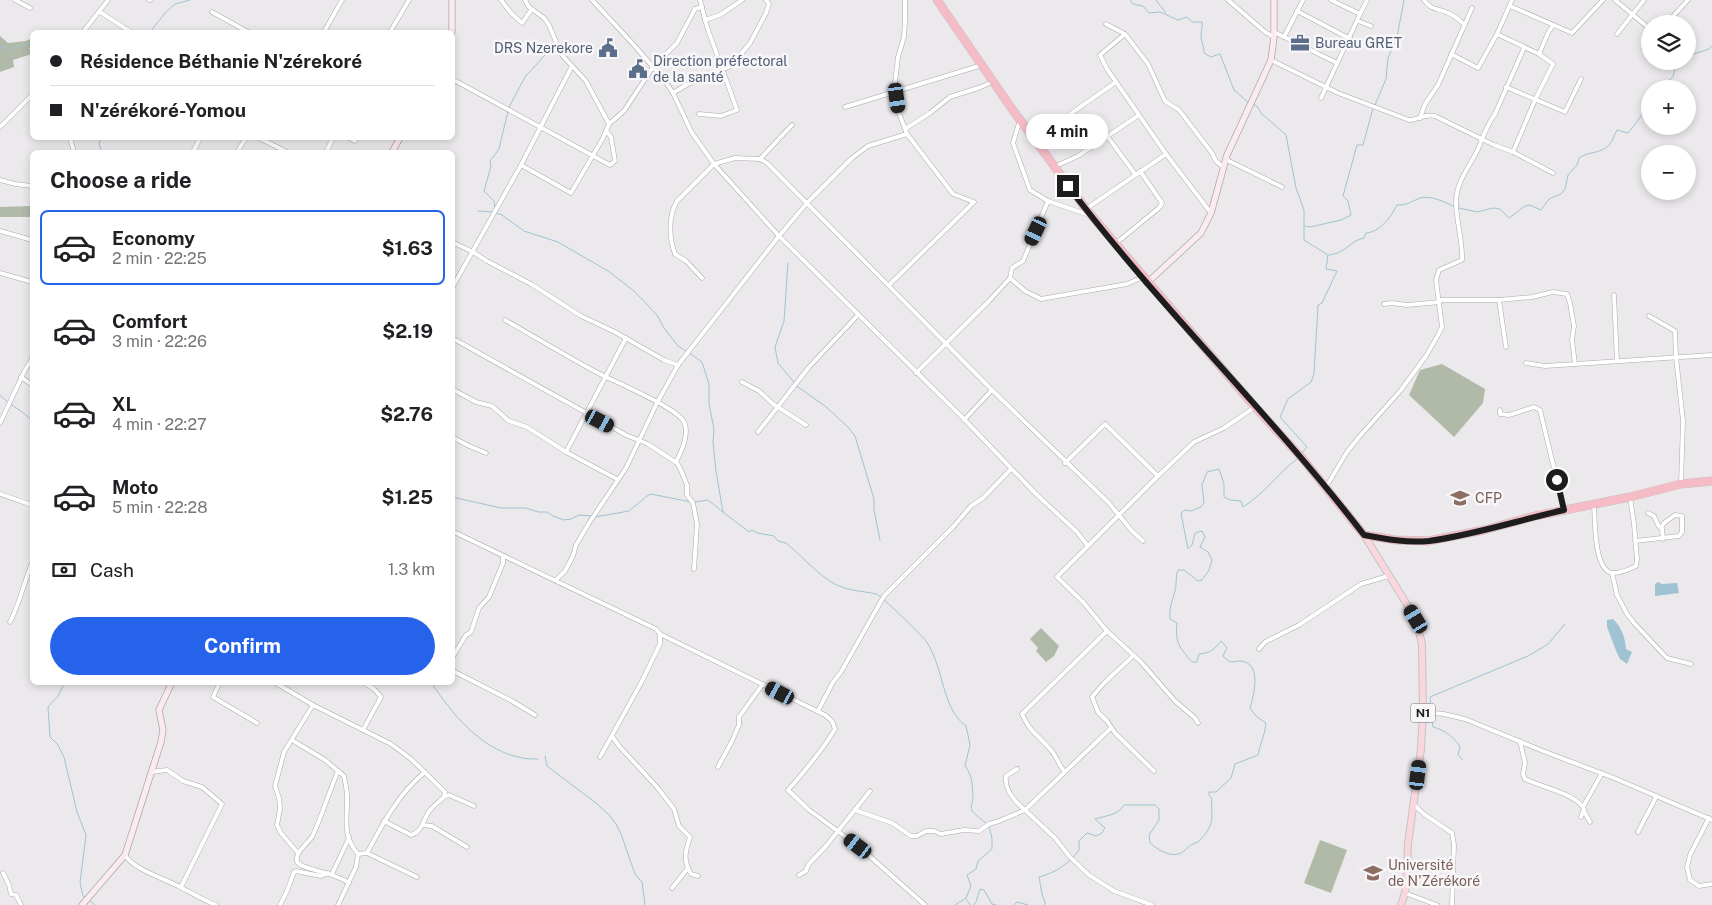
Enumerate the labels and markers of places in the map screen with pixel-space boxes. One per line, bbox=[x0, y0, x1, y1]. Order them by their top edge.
office icon: Bureau GRET bbox=[1289, 32, 1311, 54]
place label: Bureau GRET bbox=[1315, 35, 1402, 51]
public building icon: DRS Nzerekore bbox=[597, 37, 619, 59]
place label: DRS Nzerekore bbox=[494, 40, 593, 56]
place label: Direction préfectoral de la santé bbox=[653, 53, 788, 85]
public building icon: Direction préfectoral de la santé bbox=[627, 58, 649, 80]
school or university icon: CFP bbox=[1449, 487, 1471, 509]
place label: CFP bbox=[1475, 490, 1502, 506]
place label: Université de N'Zérékoré bbox=[1388, 857, 1480, 889]
school or university icon: Université de N'Zérékoré bbox=[1362, 862, 1384, 884]

